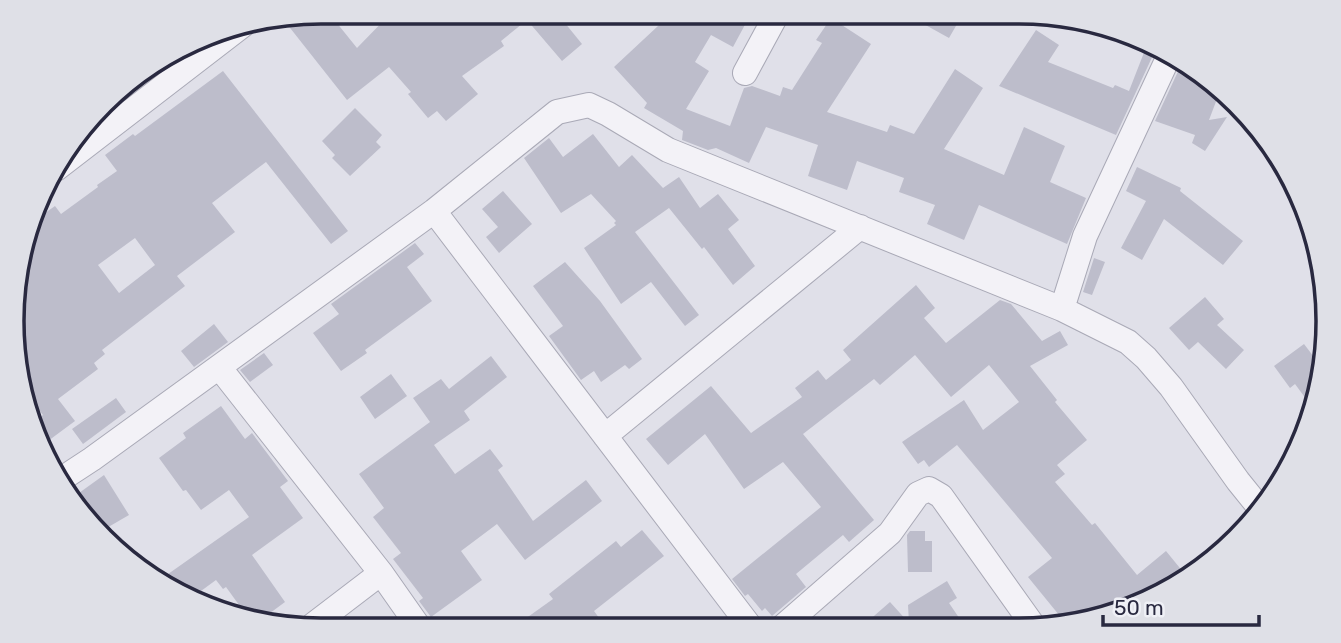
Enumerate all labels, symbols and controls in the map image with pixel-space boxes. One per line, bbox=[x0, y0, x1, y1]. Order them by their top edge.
scale bar bbox=[1103, 584, 1259, 628]
text: 50 m bbox=[1114, 595, 1164, 620]

